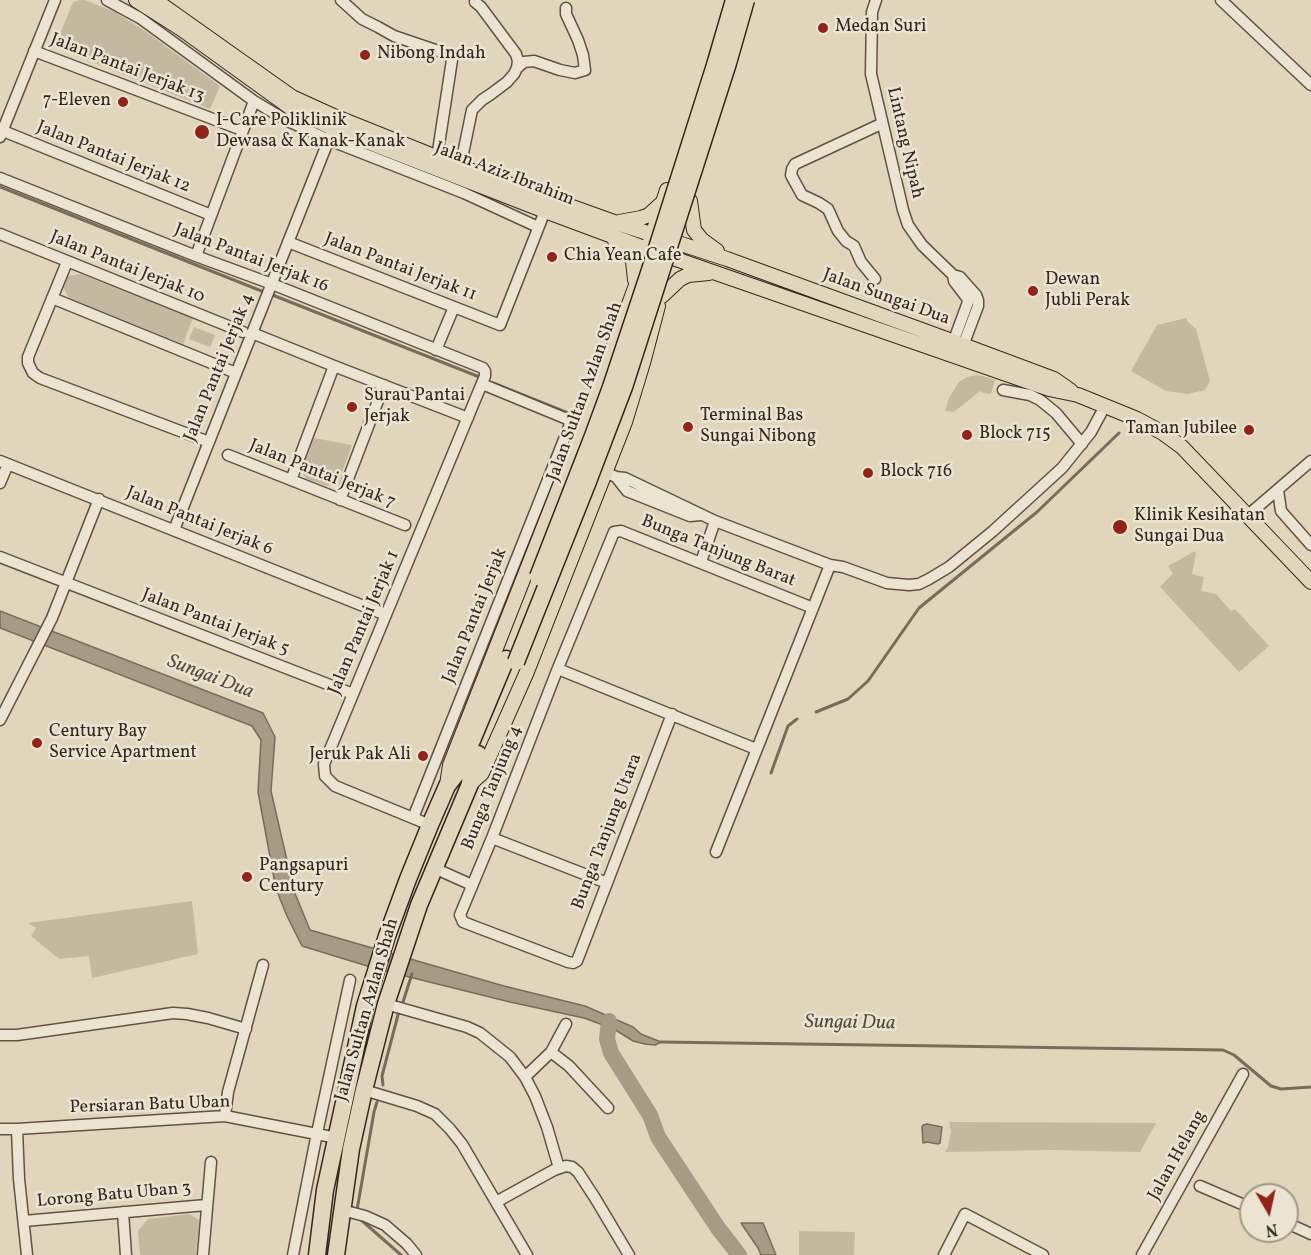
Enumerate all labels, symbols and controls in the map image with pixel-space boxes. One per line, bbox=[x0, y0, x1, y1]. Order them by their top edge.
place label: Medan Suri bbox=[835, 17, 926, 39]
marker: Medan Suri bbox=[816, 21, 830, 35]
street label: Jalan Pantai Jerjak 13 bbox=[47, 30, 207, 108]
place label: Nibong Indah bbox=[377, 44, 486, 66]
marker: Nibong Indah bbox=[358, 48, 372, 62]
street label: Lintang Nipah bbox=[881, 85, 927, 201]
place label: 7-Eleven bbox=[43, 91, 111, 113]
marker: 7-Eleven bbox=[116, 95, 130, 109]
place label: I-Care Poliklinik Dewasa & Kanak-Kanak bbox=[216, 111, 405, 154]
street label: Jalan Pantai Jerjak 12 bbox=[33, 117, 193, 199]
marker: I-Care Poliklinik Dewasa & Kanak-Kanak bbox=[193, 123, 211, 141]
street label: Jalan Aziz Ibrahim bbox=[431, 138, 577, 212]
street label: Jalan Pantai Jerjak 16 bbox=[171, 220, 331, 298]
street label: Jalan Pantai Jerjak 10 bbox=[46, 227, 208, 309]
street label: Jalan Pantai Jerjak 11 bbox=[321, 229, 479, 307]
place label: Chia Yean Cafe bbox=[564, 246, 681, 268]
marker: Chia Yean Cafe bbox=[545, 250, 559, 264]
street label: Jalan Sungai Dua bbox=[819, 265, 953, 331]
place label: Dewan Jubli Perak bbox=[1045, 270, 1130, 312]
marker: Dewan Jubli Perak bbox=[1026, 284, 1040, 298]
street label: Jalan Pantai Jerjak 4 bbox=[180, 291, 260, 445]
street label: Jalan Sultan Azlan Shah bbox=[543, 299, 629, 485]
place label: Surau Pantai Jerjak bbox=[364, 386, 465, 428]
marker: Surau Pantai Jerjak bbox=[345, 400, 359, 414]
place label: Terminal Bas Sungai Nibong bbox=[700, 406, 816, 448]
place label: Taman Jubilee bbox=[1126, 419, 1237, 441]
marker: Terminal Bas Sungai Nibong bbox=[681, 420, 695, 434]
marker: Taman Jubilee bbox=[1242, 423, 1256, 437]
place label: Block 715 bbox=[979, 424, 1051, 446]
marker: Block 715 bbox=[960, 428, 974, 442]
street label: Jalan Pantai Jerjak 7 bbox=[246, 436, 398, 514]
place label: Block 716 bbox=[880, 462, 952, 484]
marker: Block 716 bbox=[861, 466, 875, 480]
street label: Jalan Pantai Jerjak 6 bbox=[122, 483, 276, 561]
place label: Klinik Kesihatan Sungai Dua bbox=[1134, 506, 1265, 548]
street label: Bunga Tanjung Barat bbox=[638, 511, 798, 593]
marker: Klinik Kesihatan Sungai Dua bbox=[1111, 518, 1129, 536]
street label: Jalan Pantai Jerjak bbox=[439, 545, 513, 687]
street label: Jalan Pantai Jerjak 1 bbox=[325, 548, 405, 698]
street label: Jalan Pantai Jerjak 5 bbox=[138, 585, 292, 661]
water label: Sungai Dua bbox=[163, 651, 257, 705]
place label: Century Bay Service Apartment bbox=[49, 722, 197, 764]
street label: Bunga Tanjung 4 bbox=[458, 722, 528, 854]
marker: Century Bay Service Apartment bbox=[30, 736, 44, 750]
place label: Jeruk Pak Ali bbox=[309, 745, 411, 767]
marker: Jeruk Pak Ali bbox=[416, 749, 430, 763]
street label: Bunga Tanjung Utara bbox=[568, 751, 648, 913]
place label: Pangsapuri Century bbox=[259, 856, 348, 898]
marker: Pangsapuri Century bbox=[240, 870, 254, 884]
street label: Jalan Sultan Azlan Shah bbox=[332, 916, 404, 1104]
water label: Sungai Dua bbox=[804, 1011, 896, 1037]
street label: Persiaran Batu Uban bbox=[69, 1092, 231, 1120]
street label: Jalan Helang bbox=[1144, 1107, 1212, 1205]
street label: Lorong Batu Uban 3 bbox=[36, 1178, 192, 1214]
north arrow bbox=[1239, 1183, 1299, 1243]
text: N bbox=[1264, 1217, 1279, 1241]

